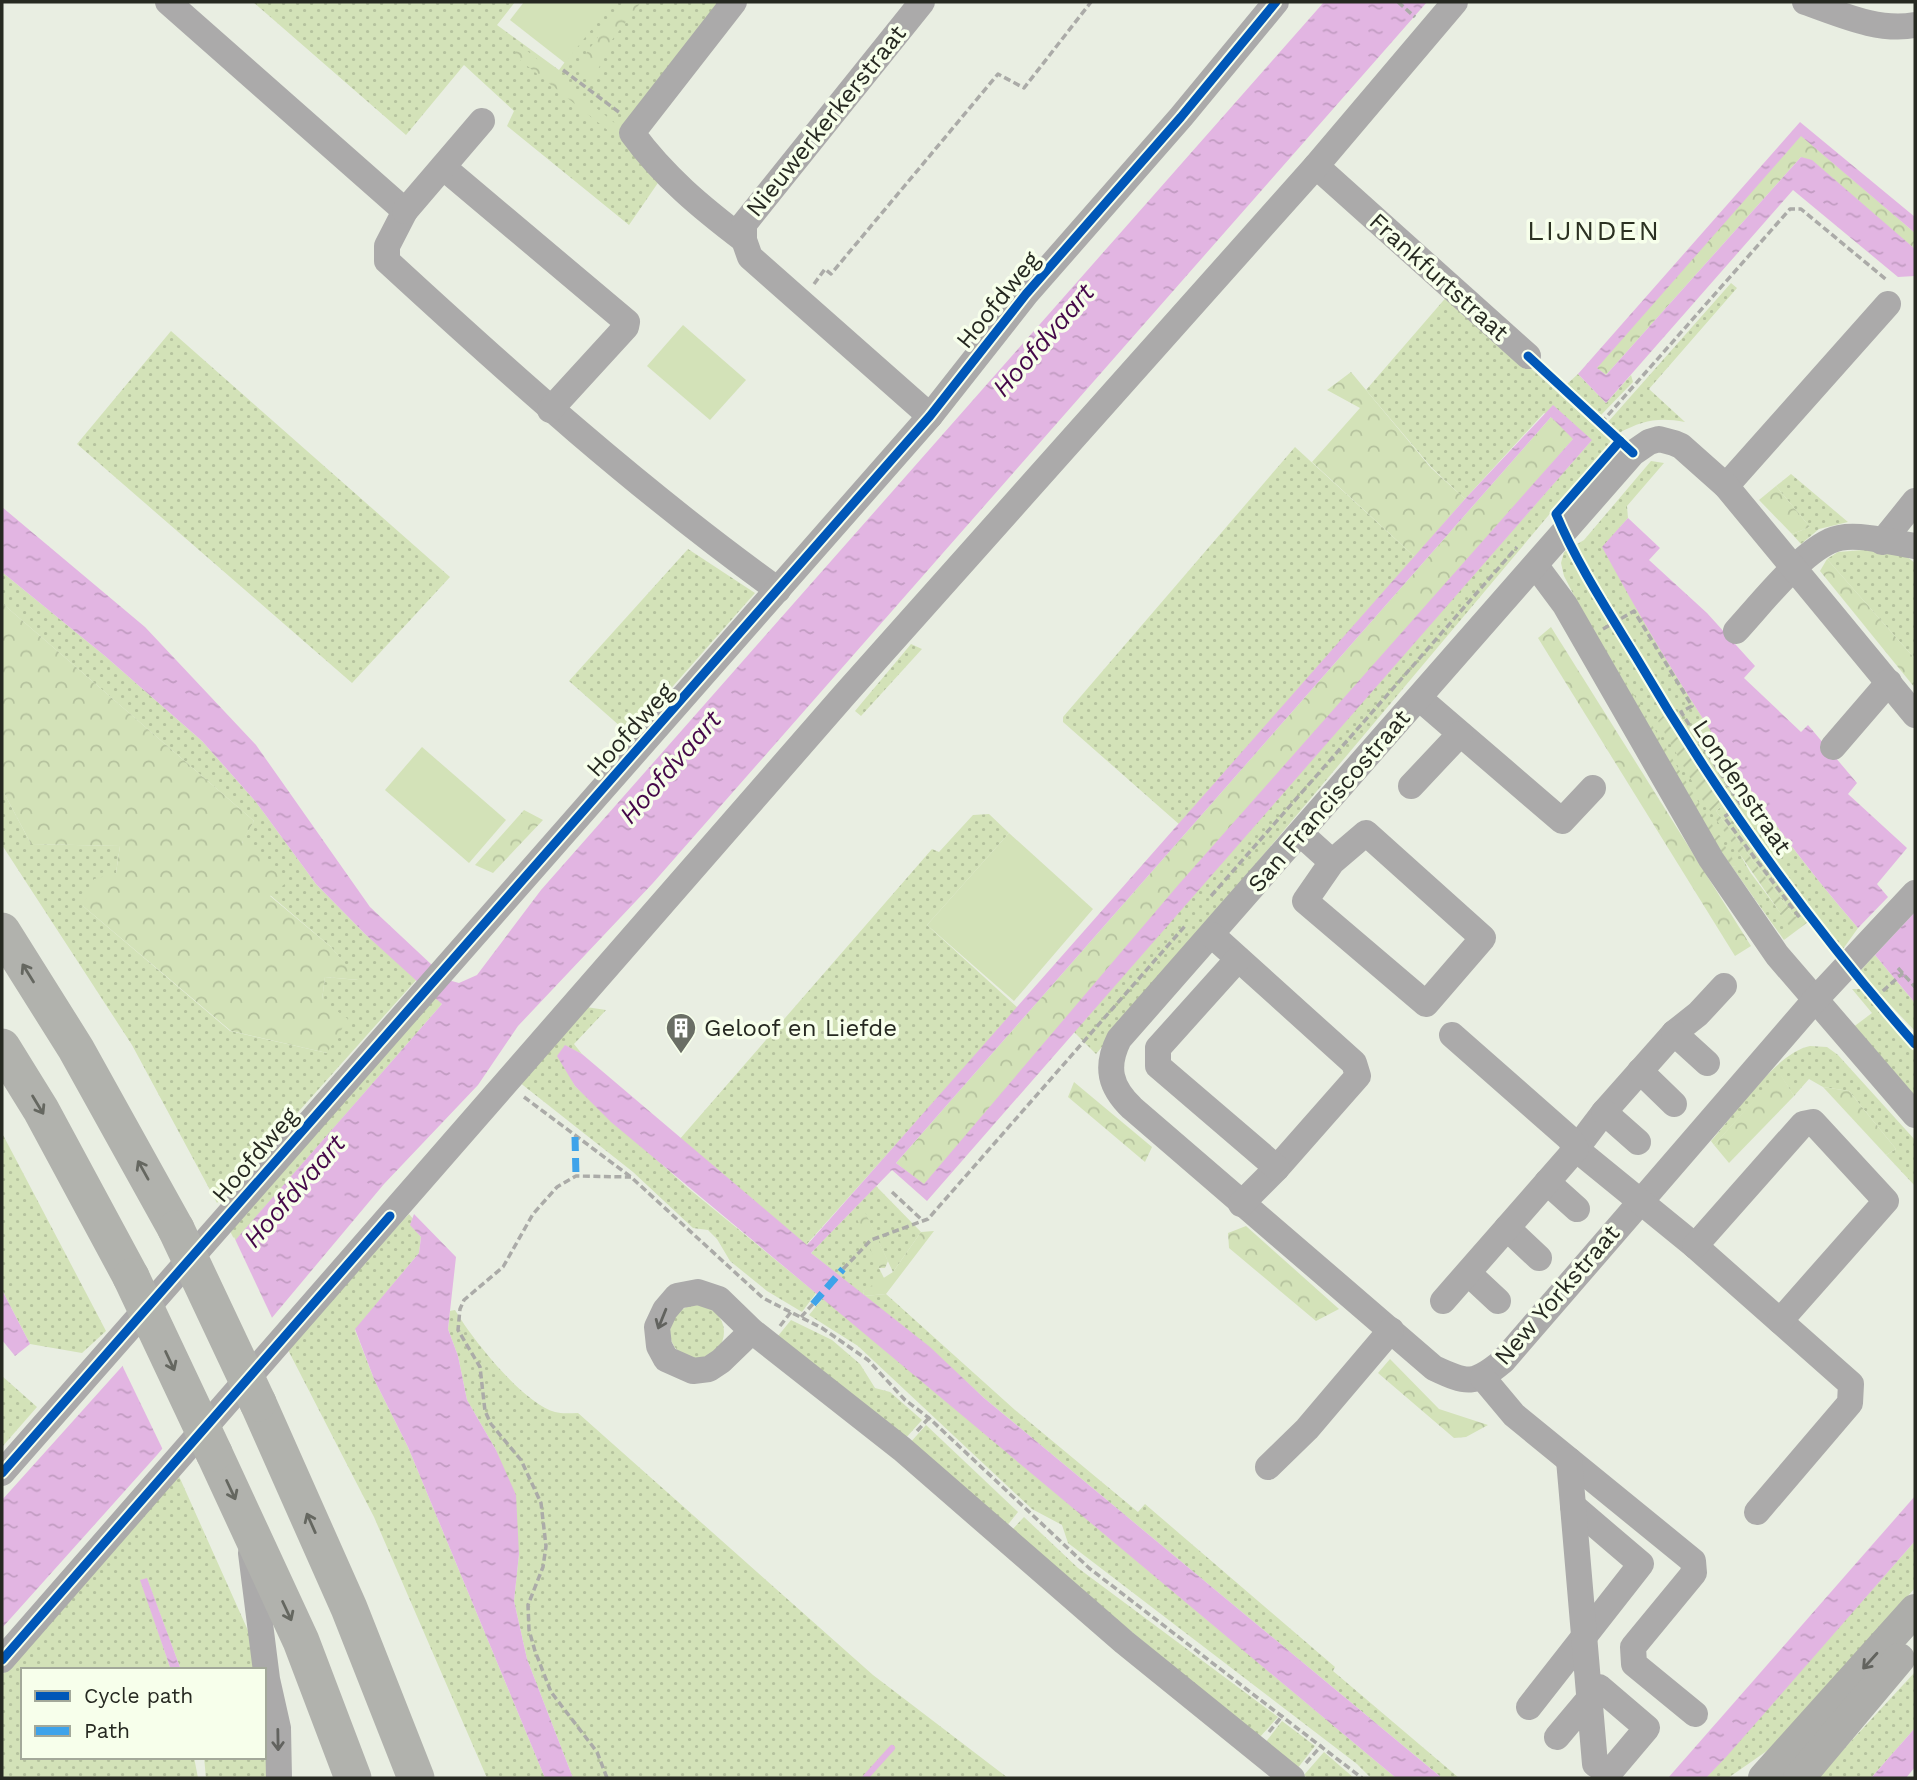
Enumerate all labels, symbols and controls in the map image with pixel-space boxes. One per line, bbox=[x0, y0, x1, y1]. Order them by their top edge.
street label: Nieuwerkerkerstraat bbox=[740, 20, 912, 222]
street label: Frankfurtstraat bbox=[1364, 207, 1514, 347]
district label: LIJNDEN bbox=[1527, 214, 1661, 247]
street label: Hoofdweg bbox=[950, 246, 1046, 354]
water label: Hoofdvaart bbox=[986, 277, 1100, 403]
street label: Hoofdweg bbox=[581, 677, 680, 783]
water label: Hoofdvaart bbox=[613, 704, 727, 830]
street label: San Franciscostraat bbox=[1242, 704, 1416, 898]
street label: Londenstraat bbox=[1687, 715, 1797, 859]
one-way arrow bbox=[21, 964, 35, 984]
building icon: Geloof en Liefde bbox=[664, 1011, 698, 1055]
place label: Geloof en Liefde bbox=[704, 1014, 897, 1042]
one-way arrow bbox=[31, 1094, 45, 1114]
street label: Hoofdweg bbox=[206, 1102, 304, 1208]
water label: Hoofdvaart bbox=[237, 1128, 351, 1254]
one-way arrow bbox=[136, 1160, 150, 1180]
street label: New Yorkstraat bbox=[1489, 1219, 1625, 1371]
one-way arrow bbox=[655, 1308, 668, 1329]
one-way arrow bbox=[164, 1350, 178, 1371]
one-way arrow bbox=[225, 1479, 238, 1500]
one-way arrow bbox=[304, 1513, 317, 1535]
one-way arrow bbox=[281, 1600, 294, 1621]
one-way arrow bbox=[1862, 1651, 1878, 1669]
legend bbox=[21, 1668, 266, 1759]
text: Cycle path bbox=[84, 1683, 193, 1708]
text: Path bbox=[84, 1718, 130, 1743]
one-way arrow bbox=[271, 1728, 285, 1751]

